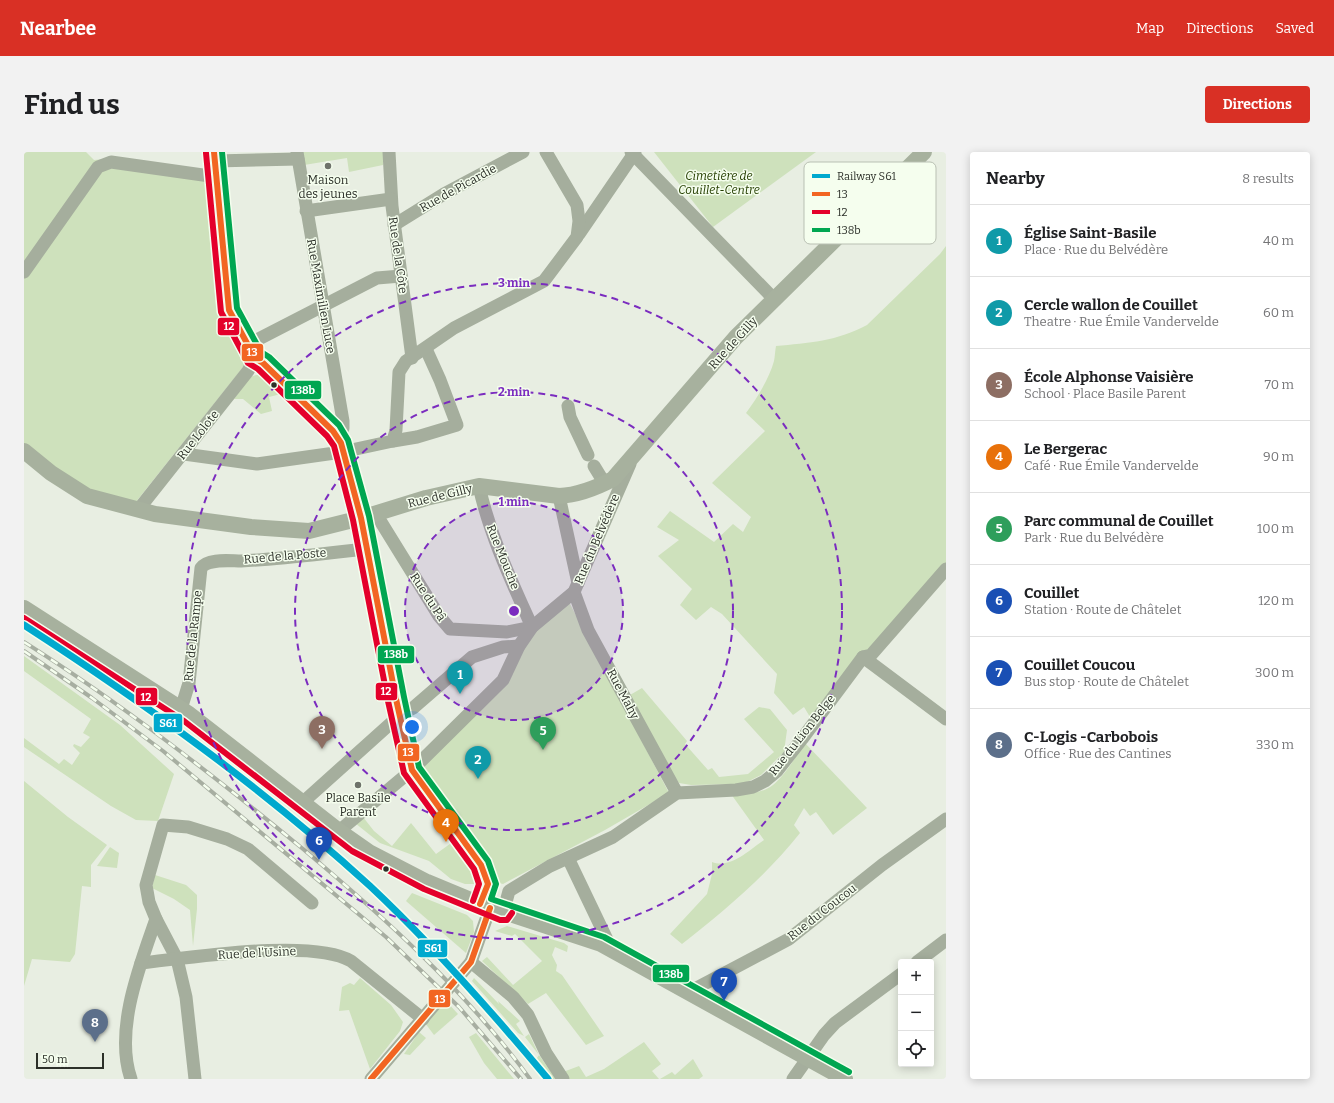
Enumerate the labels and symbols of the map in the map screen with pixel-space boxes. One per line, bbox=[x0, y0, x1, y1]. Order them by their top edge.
marker: Maison des jeunes bbox=[323, 161, 333, 171]
street label: Rue de Picardie bbox=[417, 161, 499, 215]
legend bbox=[804, 162, 936, 244]
park label: Cimetière de Couillet-Centre bbox=[678, 169, 760, 197]
text: Railway S61 bbox=[837, 170, 897, 183]
place label: Maison des jeunes bbox=[299, 173, 358, 201]
text: 13 bbox=[837, 188, 848, 201]
text: 12 bbox=[837, 206, 847, 219]
street label: Rue de la Côte bbox=[386, 216, 410, 294]
text: 138b bbox=[837, 224, 861, 237]
street label: Rue Maximilien Luce bbox=[304, 238, 338, 354]
text: 3 min bbox=[498, 276, 530, 290]
street label: Rue de Gilly bbox=[706, 313, 761, 372]
line badge: 12 bbox=[217, 317, 240, 336]
text: 12 bbox=[224, 320, 234, 333]
line badge: 13 bbox=[241, 343, 264, 362]
text: 13 bbox=[246, 346, 258, 359]
unlabelled marker bbox=[269, 380, 279, 390]
line badge: 138b bbox=[284, 380, 322, 400]
text: 138b bbox=[291, 384, 316, 397]
text: 2 min bbox=[498, 385, 530, 399]
street label: Rue Lolote bbox=[174, 408, 222, 462]
street label: Rue de Gilly bbox=[406, 481, 474, 511]
street label: Rue du Belvédère bbox=[572, 492, 622, 586]
text: 1 min bbox=[499, 495, 529, 509]
street label: Rue Mouche bbox=[484, 522, 522, 592]
street label: Rue de la Poste bbox=[243, 545, 327, 567]
street label: Rue du Pâ bbox=[407, 570, 449, 624]
street label: Rue de la Rampe bbox=[181, 590, 205, 682]
centre of rings bbox=[507, 604, 521, 618]
line badge: 138b bbox=[377, 645, 415, 664]
text: 138b bbox=[384, 648, 409, 661]
pin: 1 bbox=[447, 661, 473, 694]
street label: Rue Mahy bbox=[604, 667, 642, 722]
line badge: 12 bbox=[375, 682, 398, 701]
text: 12 bbox=[381, 685, 391, 698]
line badge: 12 bbox=[135, 687, 158, 706]
text: 12 bbox=[141, 691, 151, 704]
street label: Rue du Lion Belge bbox=[766, 692, 838, 778]
line badge: S61 bbox=[153, 713, 183, 733]
pin: 3 bbox=[309, 716, 335, 749]
text: S61 bbox=[159, 717, 177, 730]
your location bbox=[402, 717, 422, 737]
pin: 5 bbox=[530, 717, 556, 750]
line badge: 13 bbox=[397, 743, 420, 762]
text: 13 bbox=[402, 746, 414, 759]
pin: 2 bbox=[465, 746, 491, 779]
marker: Place Basile Parent bbox=[353, 780, 363, 790]
place label: Place Basile Parent bbox=[325, 791, 391, 819]
pin: 4 bbox=[433, 809, 459, 842]
pin: 6 bbox=[306, 827, 332, 860]
unlabelled marker bbox=[381, 864, 391, 874]
street label: Rue du Coucou bbox=[785, 881, 859, 943]
line badge: S61 bbox=[417, 939, 448, 958]
text: S61 bbox=[424, 942, 442, 955]
street label: Rue de l'Usine bbox=[218, 944, 296, 962]
line badge: 138b bbox=[652, 964, 690, 983]
text: 138b bbox=[659, 968, 684, 981]
pin: 7 bbox=[711, 968, 737, 1001]
line badge: 13 bbox=[428, 989, 451, 1008]
text: 13 bbox=[434, 993, 446, 1006]
pin: 8 bbox=[82, 1009, 108, 1042]
scale bar bbox=[36, 1051, 104, 1070]

